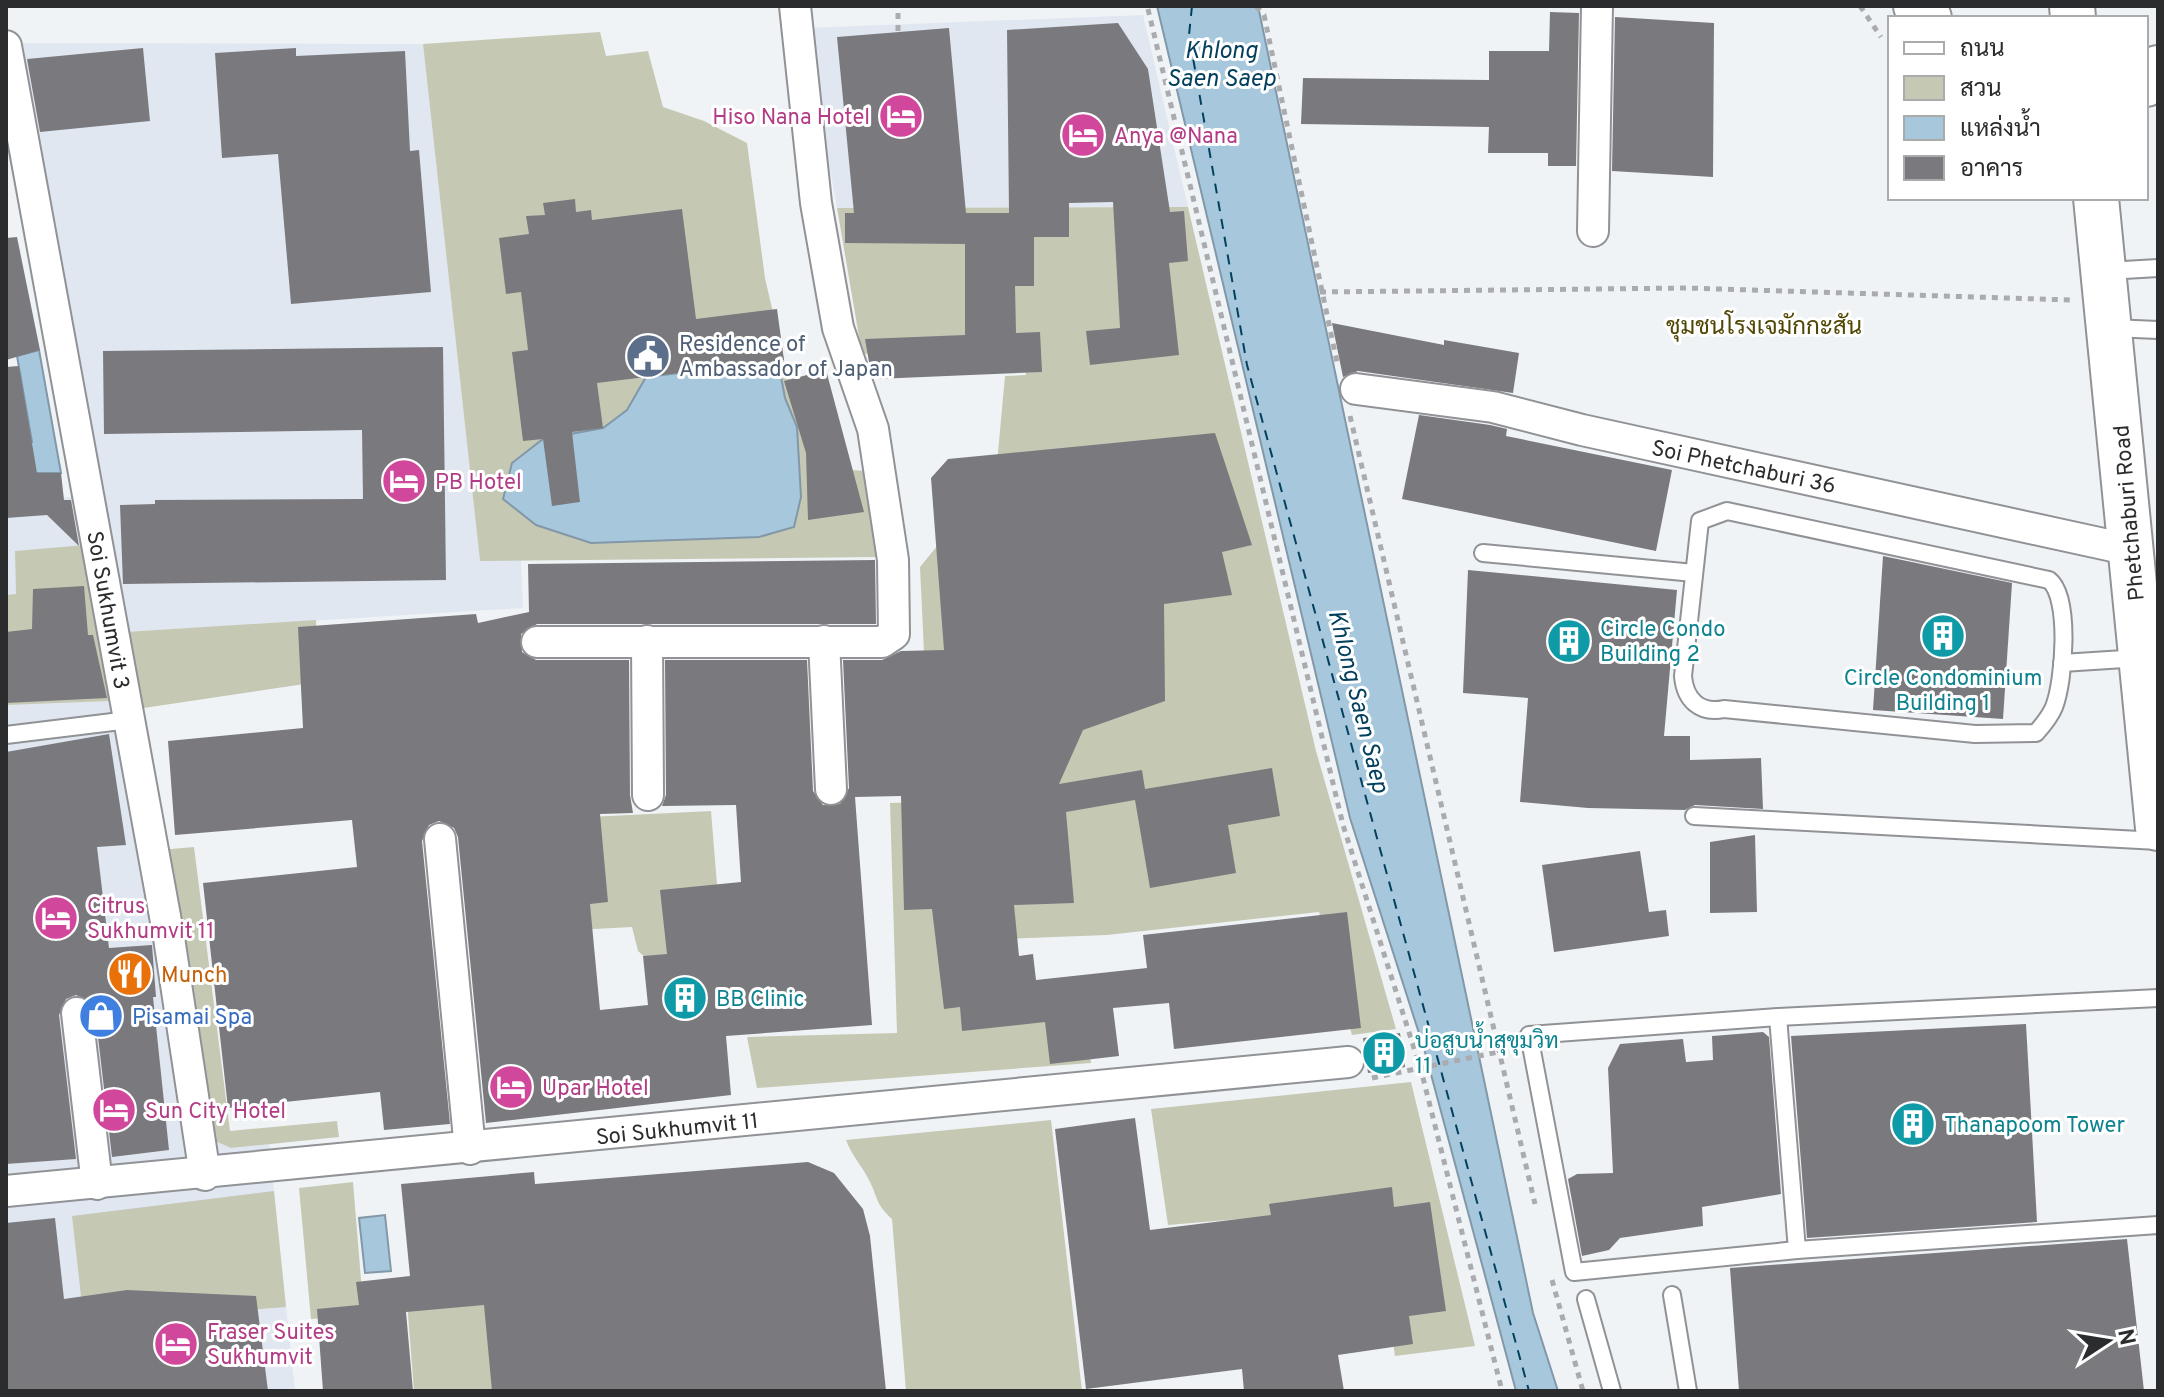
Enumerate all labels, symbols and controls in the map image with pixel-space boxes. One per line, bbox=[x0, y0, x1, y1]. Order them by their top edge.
legend bbox=[1888, 16, 2148, 200]
text: ถนน bbox=[1960, 35, 2005, 65]
water label: Khlong Saen Saep bbox=[1166, 37, 1276, 95]
text: สวน bbox=[1960, 75, 2002, 105]
hotel icon: Hiso Nana Hotel bbox=[877, 92, 925, 140]
place label: Hiso Nana Hotel bbox=[712, 105, 870, 132]
text: แหล่งน้ำ bbox=[1960, 108, 2041, 145]
hotel icon: Anya @Nana bbox=[1059, 111, 1107, 159]
place label: Anya @Nana bbox=[1114, 124, 1238, 151]
text: อาคาร bbox=[1960, 155, 2023, 185]
district label: ชุมชนโรงเจมักกะสัน bbox=[1666, 310, 1862, 343]
public building icon: Residence of Ambassador of Japan bbox=[624, 332, 672, 380]
place label: Residence of Ambassador of Japan bbox=[679, 332, 893, 384]
street label: Phetchaburi Road bbox=[2109, 424, 2152, 602]
street label: Soi Phetchaburi 36 bbox=[1649, 436, 1838, 501]
hotel icon: PB Hotel bbox=[380, 457, 428, 505]
place label: PB Hotel bbox=[435, 470, 522, 497]
street label: Soi Sukhumvit 3 bbox=[79, 529, 134, 692]
water label: Khlong Saen Saep bbox=[1320, 607, 1395, 797]
building icon: Circle Condominium Building 1 bbox=[1919, 612, 1967, 660]
building icon: Circle Condo Building 2 bbox=[1545, 617, 1593, 665]
place label: Circle Condo Building 2 bbox=[1600, 617, 1725, 669]
place label: Circle Condominium Building 1 bbox=[1844, 666, 2042, 718]
hotel icon: Citrus Sukhumvit 11 bbox=[32, 894, 80, 942]
place label: Citrus Sukhumvit 11 bbox=[87, 894, 215, 946]
restaurant icon: Munch bbox=[106, 950, 154, 998]
place label: Munch bbox=[161, 963, 227, 990]
building icon: BB Clinic bbox=[661, 974, 709, 1022]
place label: BB Clinic bbox=[716, 987, 805, 1014]
shop icon: Pisamai Spa bbox=[77, 992, 125, 1040]
place label: Pisamai Spa bbox=[132, 1005, 252, 1032]
place label: บ่อสูบน้ำสุขุมวิท 11 bbox=[1415, 1021, 1559, 1081]
building icon: บ่อสูบน้ำสุขุมวิท 11 bbox=[1360, 1029, 1408, 1077]
hotel icon: Upar Hotel bbox=[487, 1063, 535, 1111]
place label: Upar Hotel bbox=[542, 1076, 649, 1103]
hotel icon: Sun City Hotel bbox=[90, 1086, 138, 1134]
place label: Sun City Hotel bbox=[145, 1099, 286, 1126]
building icon: Thanapoom Tower bbox=[1889, 1100, 1937, 1148]
street label: Soi Sukhumvit 11 bbox=[595, 1109, 760, 1152]
place label: Thanapoom Tower bbox=[1944, 1113, 2126, 1140]
north arrow bbox=[2068, 1301, 2148, 1381]
hotel icon: Fraser Suites Sukhumvit bbox=[152, 1320, 200, 1368]
place label: Fraser Suites Sukhumvit bbox=[207, 1320, 334, 1372]
text: N bbox=[2110, 1327, 2140, 1348]

